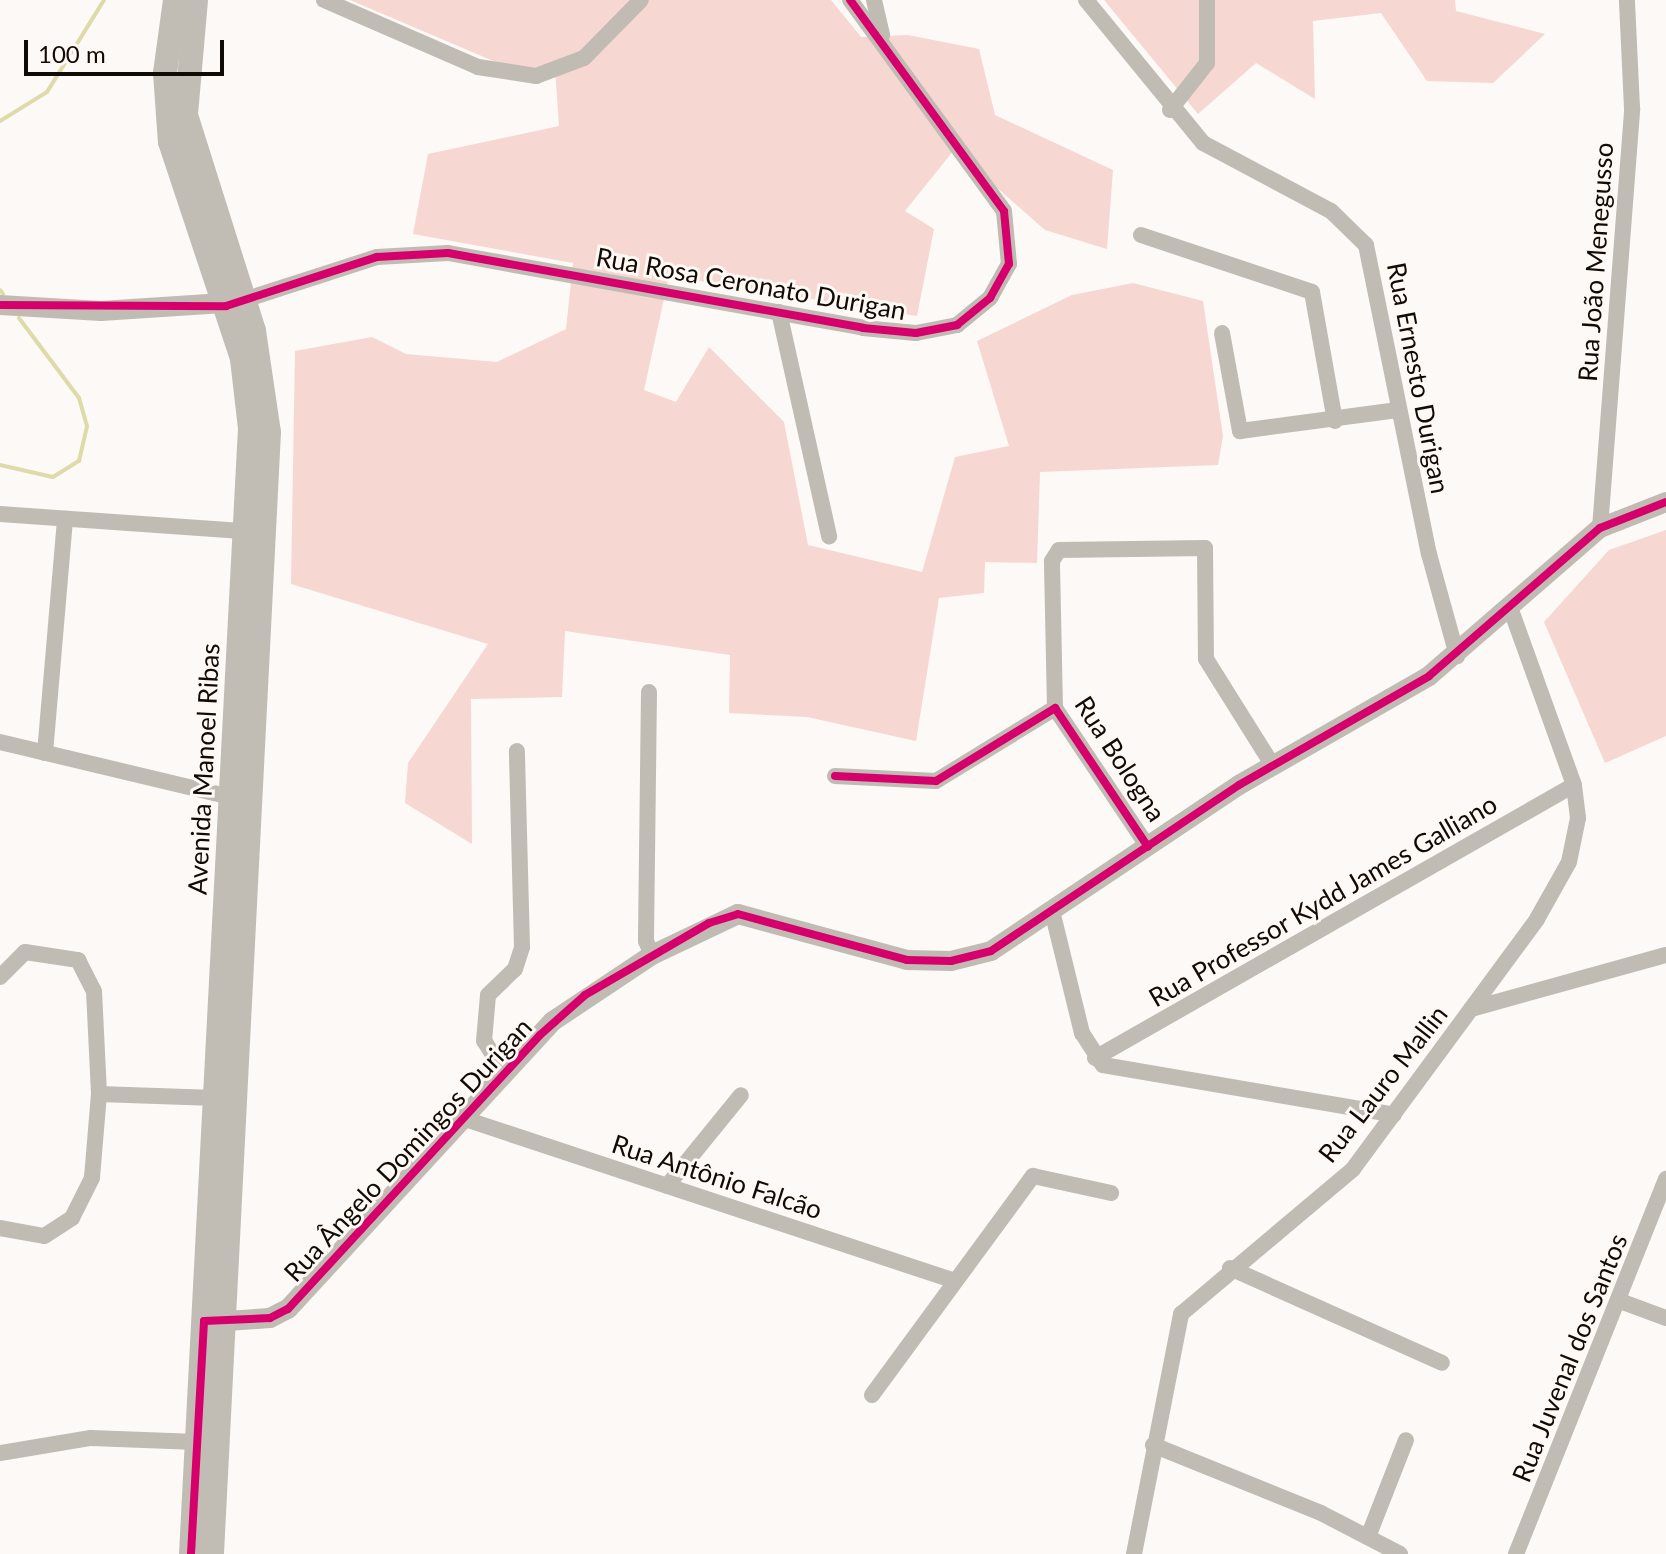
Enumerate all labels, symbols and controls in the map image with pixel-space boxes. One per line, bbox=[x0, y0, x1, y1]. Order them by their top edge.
scale bar bbox=[28, 24, 228, 74]
text: 100 m bbox=[38, 39, 106, 68]
street label: Rua João Menegusso bbox=[1572, 141, 1620, 383]
street label: Rua Rosa Ceronato Durigan bbox=[594, 241, 908, 327]
street label: Rua Ernesto Durigan bbox=[1380, 260, 1456, 496]
street label: Avenida Manoel Ribas bbox=[182, 642, 226, 896]
street label: Rua Bologna bbox=[1068, 691, 1172, 827]
street label: Rua Professor Kydd James Galliano bbox=[1143, 788, 1503, 1014]
street label: Rua Lauro Mallin bbox=[1312, 999, 1454, 1169]
street label: Rua Ângelo Domingos Durigan bbox=[277, 1012, 539, 1288]
street label: Rua Antônio Falcão bbox=[608, 1128, 826, 1226]
street label: Rua Juvenal dos Santos bbox=[1506, 1229, 1634, 1487]

